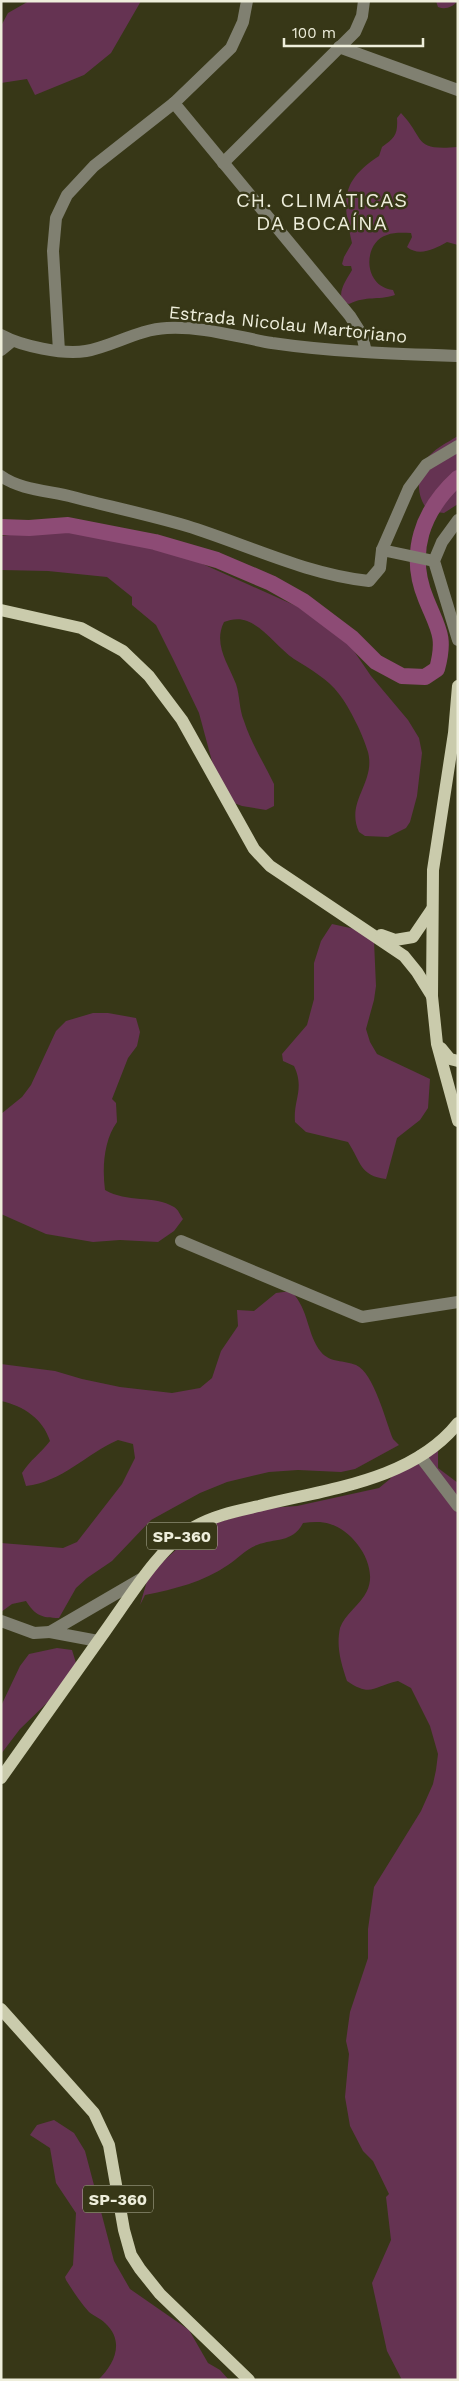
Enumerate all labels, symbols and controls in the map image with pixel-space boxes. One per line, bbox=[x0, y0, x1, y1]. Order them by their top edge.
scale bar bbox=[284, 15, 423, 47]
text: 100 m bbox=[292, 24, 336, 42]
district label: CH. CLIMÁTICAS DA BOCAÍNA bbox=[236, 188, 408, 235]
street label: Estrada Nicolau Martoriano bbox=[168, 301, 408, 347]
road number: SP-360 bbox=[147, 1522, 217, 1550]
road number: SP-360 bbox=[83, 2186, 153, 2212]

